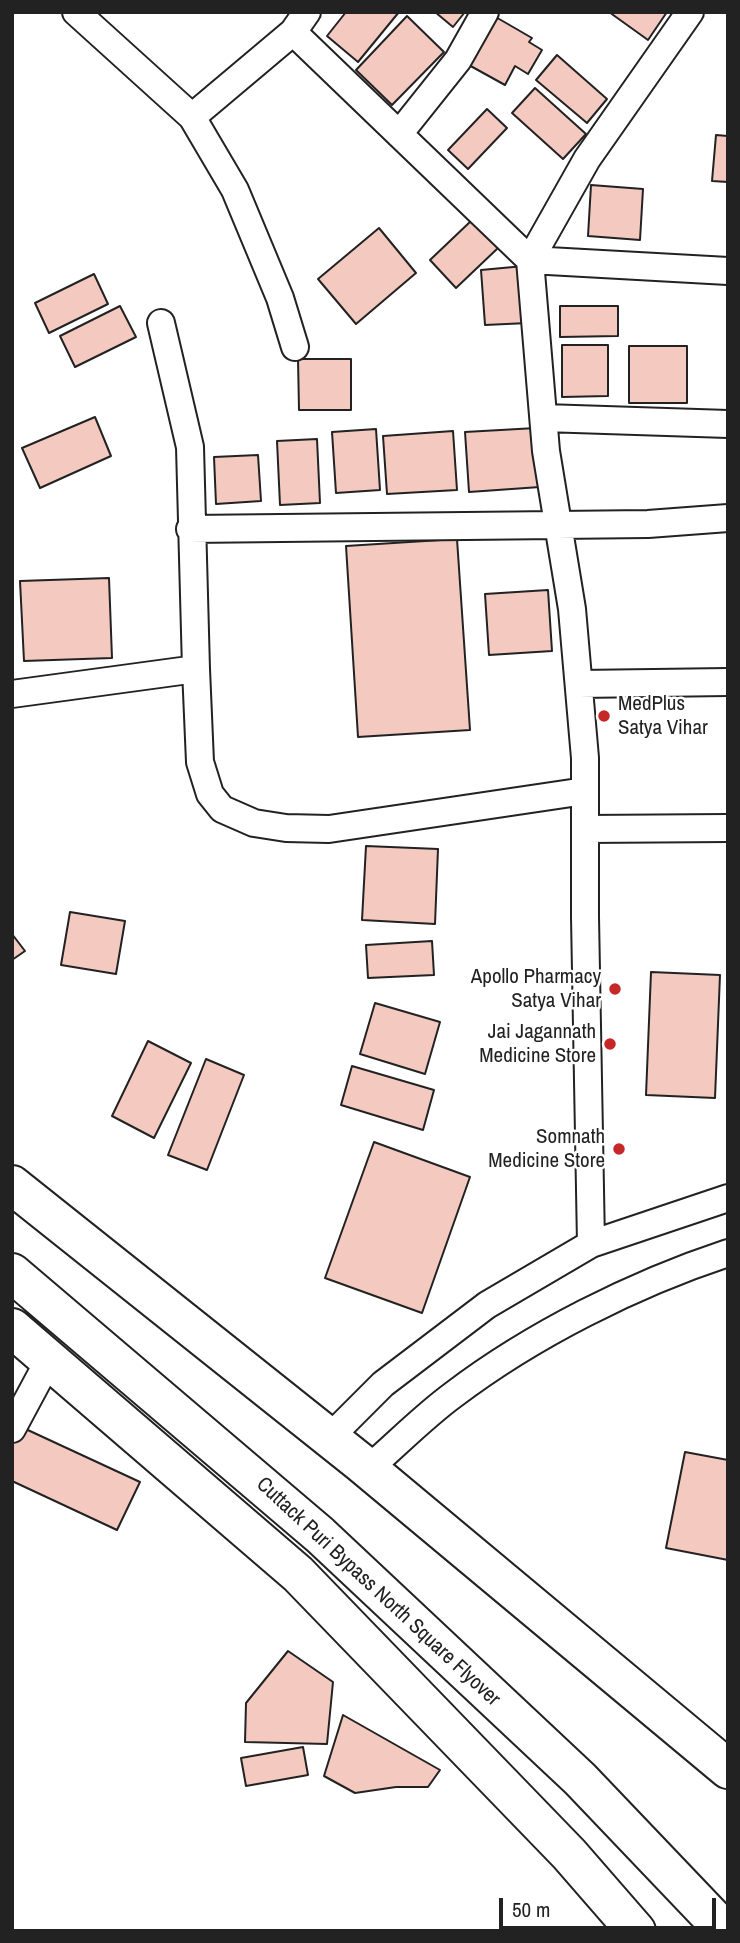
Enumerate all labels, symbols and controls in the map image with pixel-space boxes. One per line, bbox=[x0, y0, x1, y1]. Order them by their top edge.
place label: MedPlus Satya Vihar bbox=[618, 691, 708, 741]
marker: MedPlus Satya Vihar bbox=[596, 708, 612, 724]
place label: Apollo Pharmacy Satya Vihar bbox=[471, 964, 601, 1014]
marker: Apollo Pharmacy Satya Vihar bbox=[607, 981, 623, 997]
place label: Jai Jagannath Medicine Store bbox=[479, 1019, 596, 1069]
marker: Jai Jagannath Medicine Store bbox=[602, 1036, 618, 1052]
place label: Somnath Medicine Store bbox=[488, 1124, 605, 1174]
marker: Somnath Medicine Store bbox=[611, 1141, 627, 1157]
street label: Cuttack Puri Bypass North Square Flyover bbox=[251, 1472, 505, 1712]
scale bar bbox=[502, 1884, 719, 1928]
text: 50 m bbox=[512, 1895, 550, 1924]

